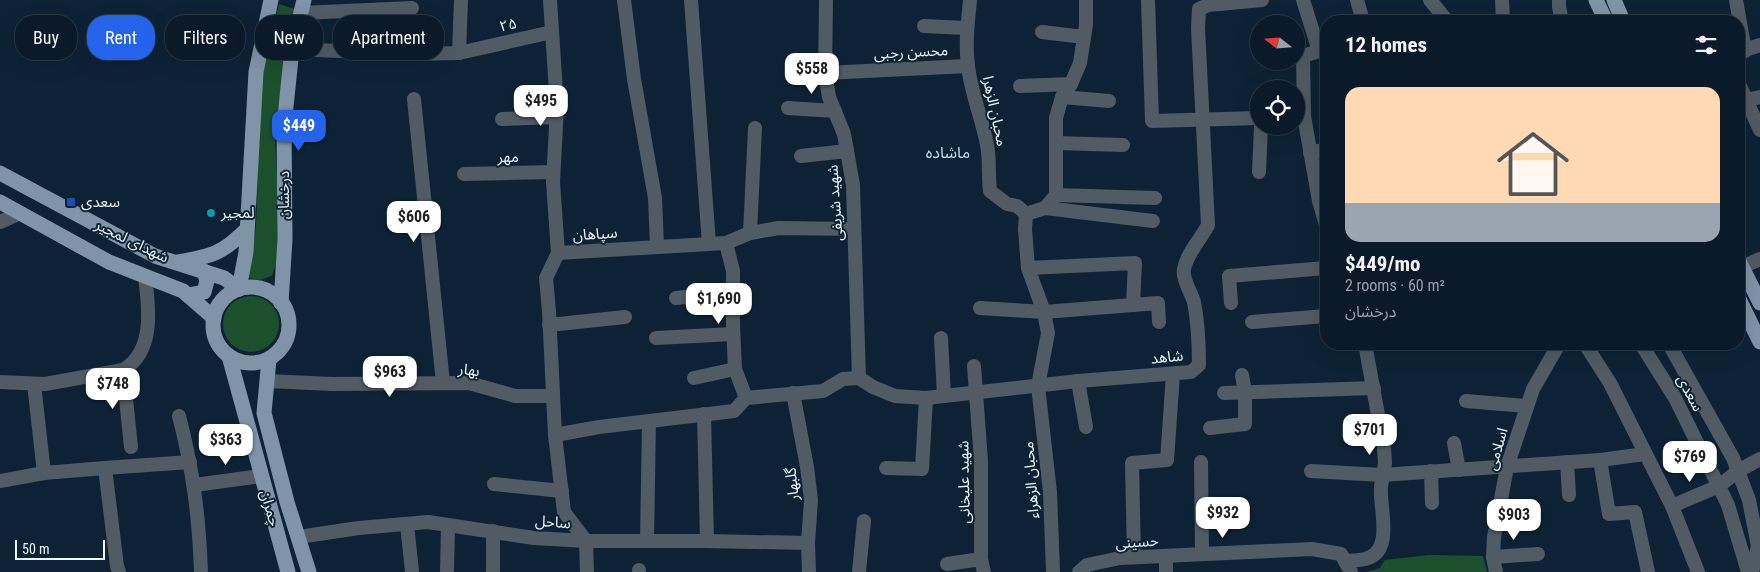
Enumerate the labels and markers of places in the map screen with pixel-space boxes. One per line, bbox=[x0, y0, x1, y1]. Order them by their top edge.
pin: $558 bbox=[782, 52, 842, 95]
pin: $495 bbox=[511, 84, 571, 127]
pin: $449 bbox=[269, 110, 329, 152]
place label: سعدی bbox=[81, 193, 120, 211]
marker: سعدی bbox=[65, 196, 77, 208]
pin: $606 bbox=[384, 200, 444, 243]
place label: لمجیر bbox=[220, 204, 255, 222]
marker: لمجیر bbox=[205, 207, 217, 219]
pin: $1,690 bbox=[678, 282, 760, 325]
pin: $963 bbox=[360, 356, 420, 398]
pin: $748 bbox=[83, 368, 143, 410]
pin: $701 bbox=[1340, 414, 1400, 456]
pin: $363 bbox=[196, 424, 256, 466]
pin: $769 bbox=[1660, 440, 1720, 483]
pin: $932 bbox=[1193, 496, 1253, 539]
pin: $903 bbox=[1484, 498, 1544, 541]

